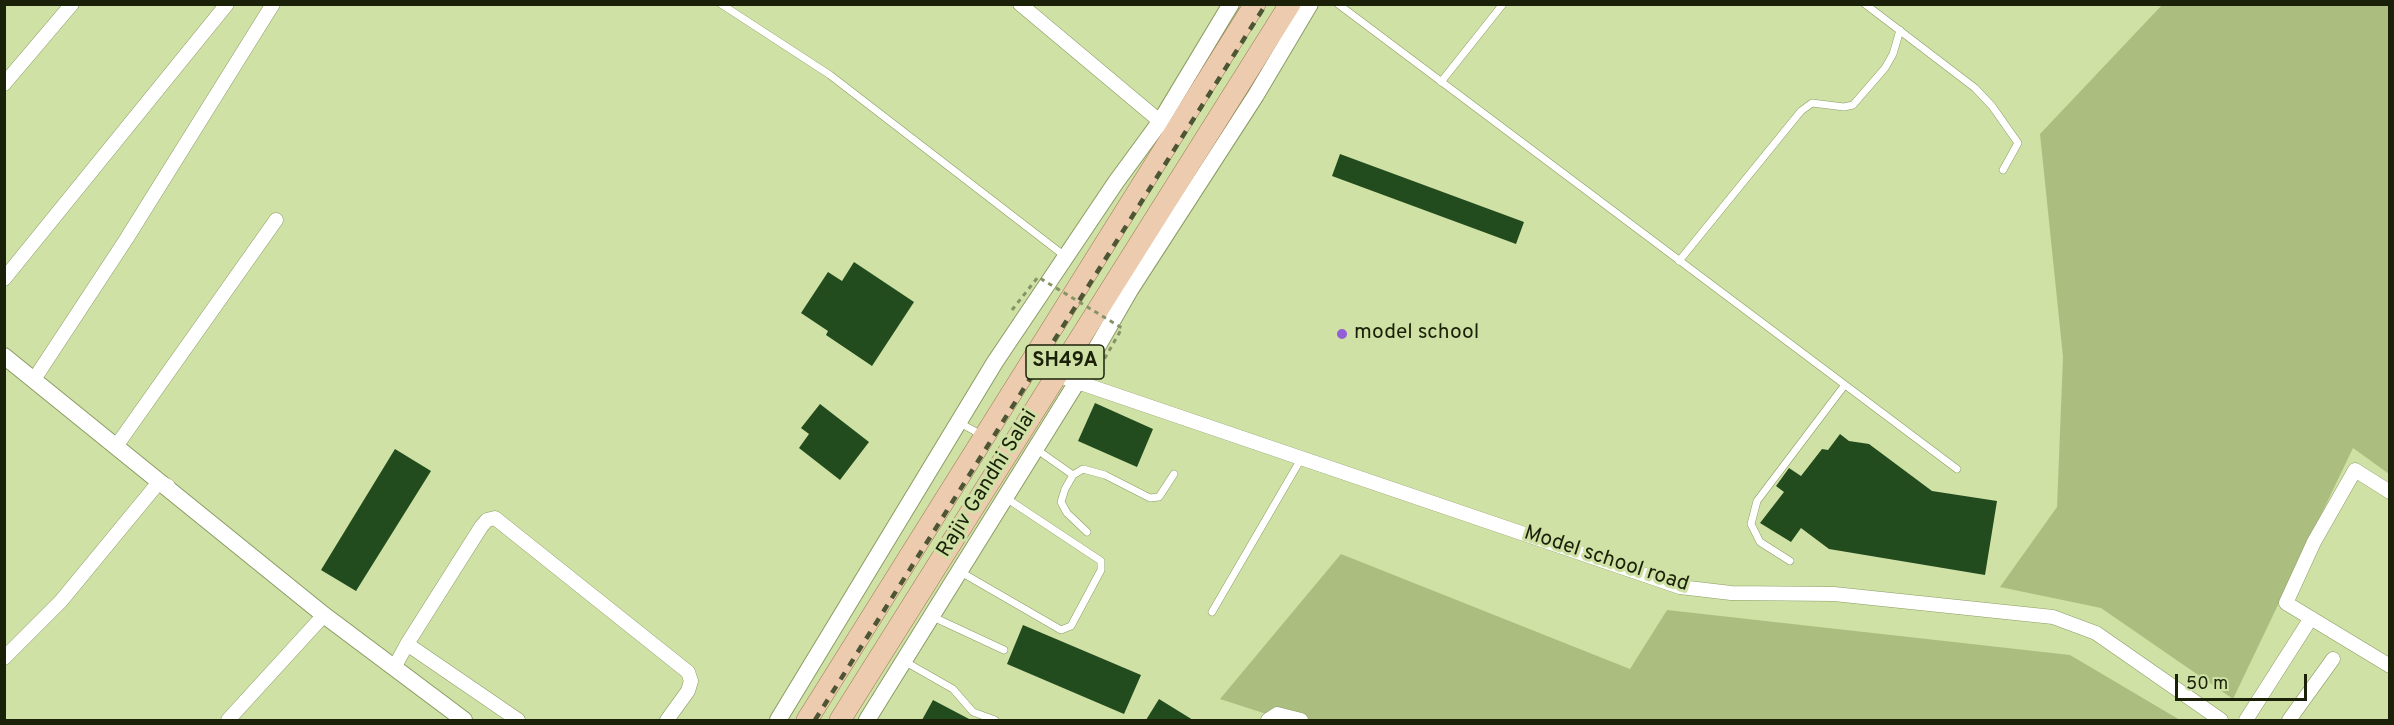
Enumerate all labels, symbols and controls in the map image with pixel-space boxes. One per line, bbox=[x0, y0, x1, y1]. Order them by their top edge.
place label: model school bbox=[1354, 321, 1479, 347]
marker: model school bbox=[1335, 327, 1349, 341]
road number: SH49A bbox=[1026, 345, 1104, 379]
street label: Rajiv Gandhi Salai bbox=[933, 406, 1043, 562]
street label: Model school road bbox=[1520, 521, 1692, 599]
scale bar bbox=[2178, 662, 2310, 700]
text: 50 m bbox=[2186, 673, 2228, 696]

